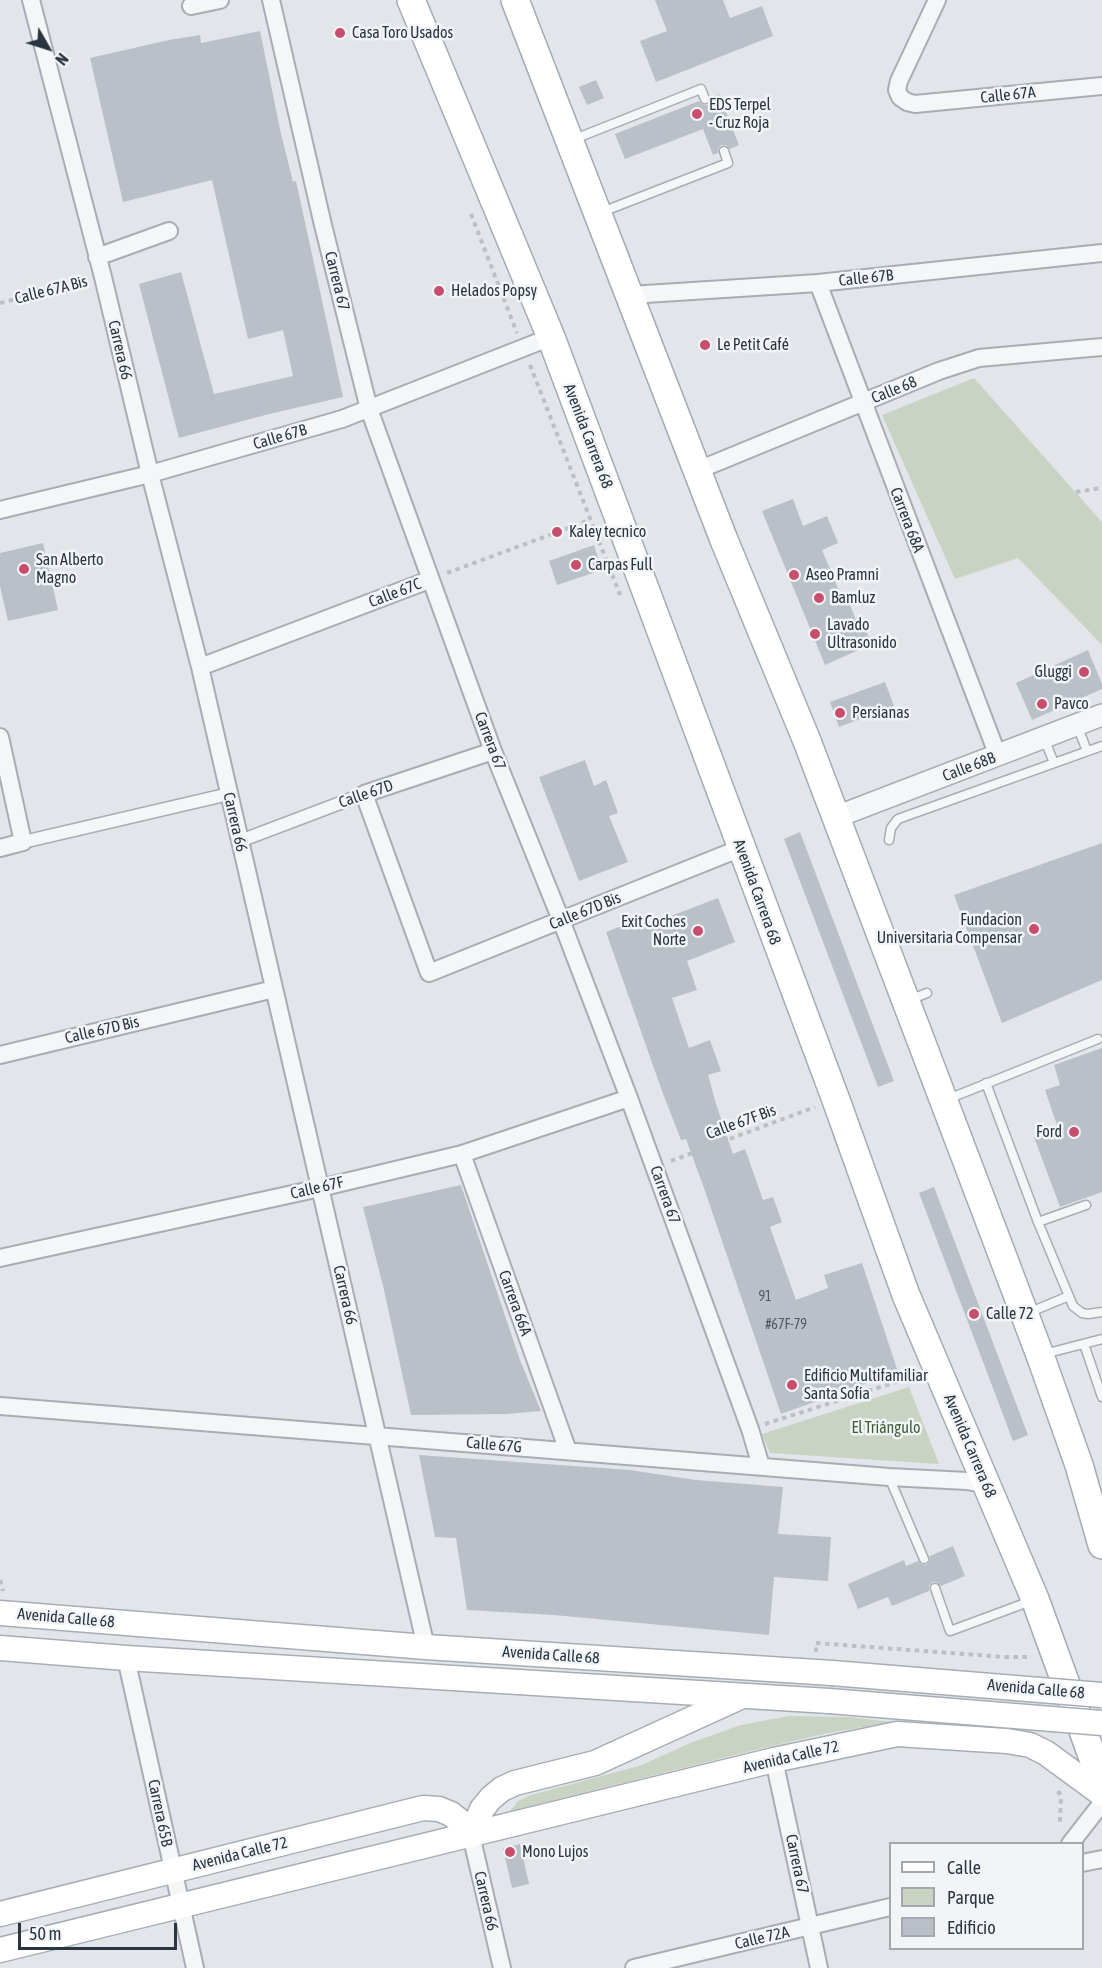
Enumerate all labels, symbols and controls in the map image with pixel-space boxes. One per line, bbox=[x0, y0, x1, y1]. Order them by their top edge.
north arrow bbox=[18, 18, 78, 78]
place label: Casa Toro Usados bbox=[352, 23, 453, 43]
marker: Casa Toro Usados bbox=[333, 26, 347, 40]
text: N bbox=[52, 50, 72, 69]
street label: Calle 67A bbox=[980, 83, 1036, 107]
place label: EDS Terpel - Cruz Roja bbox=[709, 95, 771, 133]
marker: EDS Terpel - Cruz Roja bbox=[690, 107, 704, 121]
street label: Carrera 67 bbox=[320, 249, 354, 313]
street label: Calle 67B bbox=[838, 266, 894, 290]
street label: Calle 67A Bis bbox=[13, 272, 89, 308]
place label: Helados Popsy bbox=[451, 281, 537, 301]
marker: Helados Popsy bbox=[432, 284, 446, 298]
street label: Carrera 66 bbox=[104, 318, 136, 382]
place label: Le Petit Café bbox=[717, 335, 789, 355]
marker: Le Petit Café bbox=[698, 338, 712, 352]
street label: Calle 68 bbox=[868, 372, 920, 408]
street label: Avenida Carrera 68 bbox=[559, 381, 617, 491]
street label: Calle 67B bbox=[251, 420, 309, 454]
street label: Carrera 68A bbox=[886, 485, 928, 555]
place label: Kaley tecnico bbox=[569, 522, 646, 542]
marker: Kaley tecnico bbox=[550, 525, 564, 539]
place label: San Alberto Magno bbox=[36, 550, 104, 588]
place label: Carpas Full bbox=[588, 555, 653, 575]
marker: Carpas Full bbox=[569, 558, 583, 572]
marker: San Alberto Magno bbox=[17, 562, 31, 576]
place label: Aseo Pramni bbox=[806, 565, 879, 585]
marker: Aseo Pramni bbox=[787, 568, 801, 582]
street label: Calle 67C bbox=[366, 574, 424, 612]
place label: Bamluz bbox=[831, 588, 875, 608]
marker: Bamluz bbox=[812, 591, 826, 605]
place label: Lavado Ultrasonido bbox=[827, 615, 897, 653]
marker: Lavado Ultrasonido bbox=[808, 627, 822, 641]
place label: Gluggi bbox=[1034, 662, 1072, 682]
marker: Gluggi bbox=[1077, 665, 1091, 679]
place label: Pavco bbox=[1054, 694, 1089, 714]
marker: Pavco bbox=[1035, 697, 1049, 711]
place label: Persianas bbox=[852, 703, 909, 723]
marker: Persianas bbox=[833, 706, 847, 720]
street label: Carrera 67 bbox=[470, 709, 510, 773]
street label: Calle 68B bbox=[940, 748, 998, 786]
street label: Calle 67D bbox=[336, 776, 396, 812]
street label: Carrera 66 bbox=[219, 790, 251, 854]
street label: Avenida Carrera 68 bbox=[729, 837, 785, 947]
street label: Calle 67D Bis bbox=[546, 888, 624, 934]
place label: Fundacion Universitaria Compensar bbox=[877, 910, 1022, 948]
place label: Exit Coches Norte bbox=[621, 912, 686, 950]
marker: Fundacion Universitaria Compensar bbox=[1027, 922, 1041, 936]
marker: Exit Coches Norte bbox=[691, 924, 705, 938]
street label: Calle 67D Bis bbox=[63, 1012, 141, 1048]
street label: Calle 67F Bis bbox=[703, 1100, 779, 1144]
place label: Ford bbox=[1036, 1122, 1062, 1142]
marker: Ford bbox=[1067, 1125, 1081, 1139]
street label: Carrera 67 bbox=[646, 1163, 684, 1227]
street label: Calle 67F bbox=[289, 1173, 345, 1203]
street label: Carrera 66 bbox=[329, 1263, 361, 1327]
street label: Carrera 66A bbox=[494, 1268, 536, 1338]
house number: 91 bbox=[758, 1289, 772, 1305]
place label: Calle 72 bbox=[986, 1304, 1033, 1324]
marker: Calle 72 bbox=[967, 1307, 981, 1321]
house number: #67F-79 bbox=[765, 1317, 807, 1333]
place label: Edificio Multifamiliar Santa Sofía bbox=[804, 1366, 928, 1404]
marker: Edificio Multifamiliar Santa Sofía bbox=[785, 1378, 799, 1392]
street label: Avenida Carrera 68 bbox=[940, 1391, 1000, 1501]
park label: El Triángulo bbox=[851, 1418, 921, 1438]
street label: Calle 67G bbox=[465, 1433, 523, 1457]
street label: Avenida Calle 68 bbox=[17, 1604, 115, 1632]
street label: Avenida Calle 68 bbox=[502, 1642, 600, 1668]
street label: Avenida Calle 68 bbox=[987, 1675, 1085, 1703]
street label: Avenida Calle 72 bbox=[741, 1737, 841, 1777]
street label: Carrera 65B bbox=[144, 1778, 176, 1848]
street label: Carrera 67 bbox=[781, 1832, 813, 1896]
street label: Avenida Calle 72 bbox=[190, 1833, 290, 1875]
place label: Mono Lujos bbox=[522, 1842, 588, 1862]
legend bbox=[889, 1842, 1084, 1950]
marker: Mono Lujos bbox=[503, 1845, 517, 1859]
text: Calle bbox=[947, 1857, 981, 1878]
street label: Carrera 66 bbox=[470, 1869, 502, 1933]
text: Parque bbox=[947, 1887, 995, 1908]
scale bar bbox=[21, 1911, 180, 1949]
text: Edificio bbox=[947, 1917, 996, 1938]
street label: Calle 72A bbox=[733, 1922, 791, 1954]
text: 50 m bbox=[29, 1923, 61, 1944]

